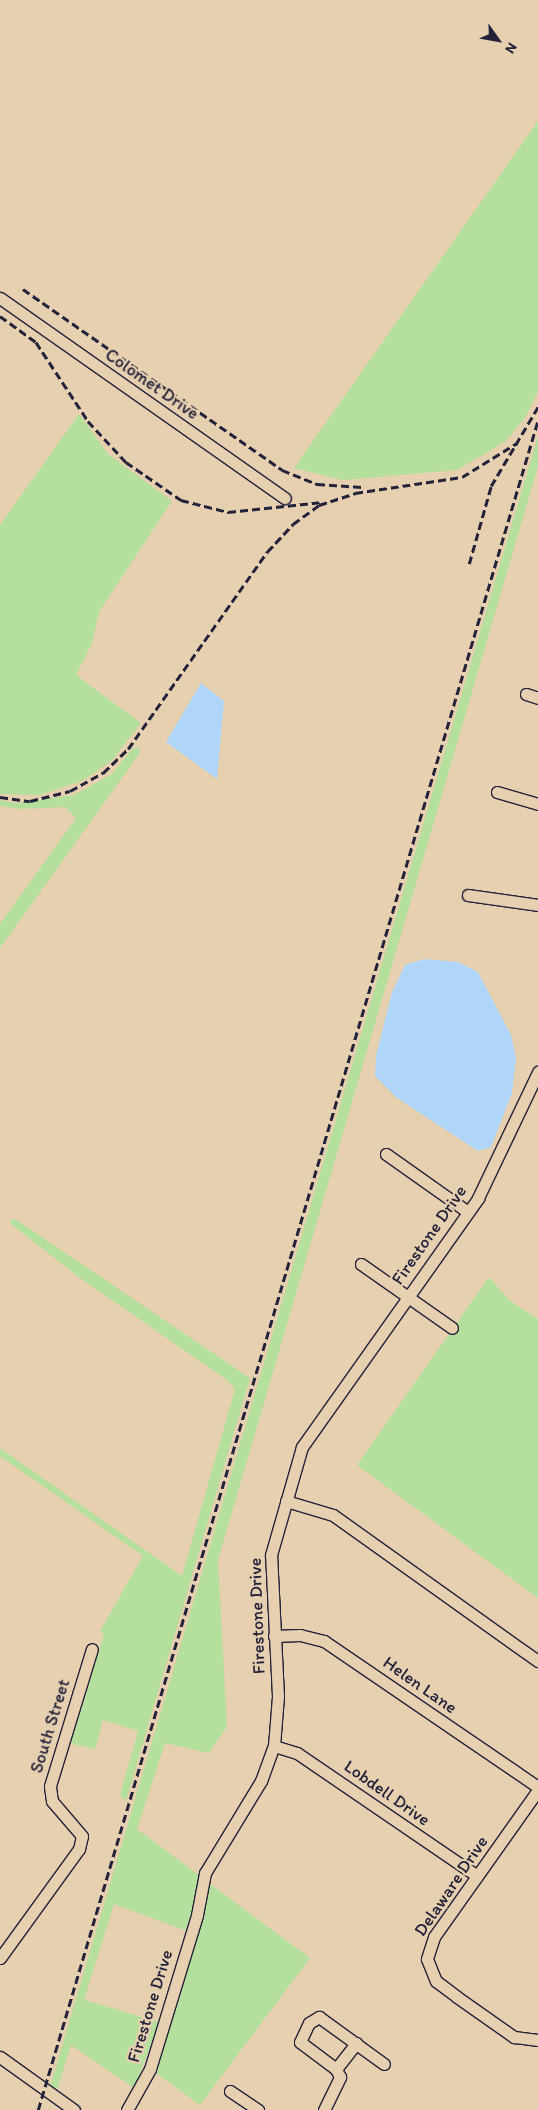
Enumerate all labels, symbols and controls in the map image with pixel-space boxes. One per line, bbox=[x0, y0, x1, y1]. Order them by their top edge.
north arrow bbox=[473, 15, 523, 65]
text: N bbox=[501, 40, 521, 57]
street label: Colomet Drive bbox=[101, 344, 203, 424]
street label: Firestone Drive bbox=[387, 1181, 471, 1289]
street label: Firestone Drive bbox=[244, 1557, 270, 1675]
street label: Helen Lane bbox=[379, 1652, 461, 1718]
street label: South Street bbox=[26, 1677, 74, 1775]
street label: Lobdell Drive bbox=[340, 1755, 434, 1831]
street label: Delaware Drive bbox=[410, 1832, 492, 1940]
street label: Firestone Drive bbox=[123, 1947, 177, 2065]

